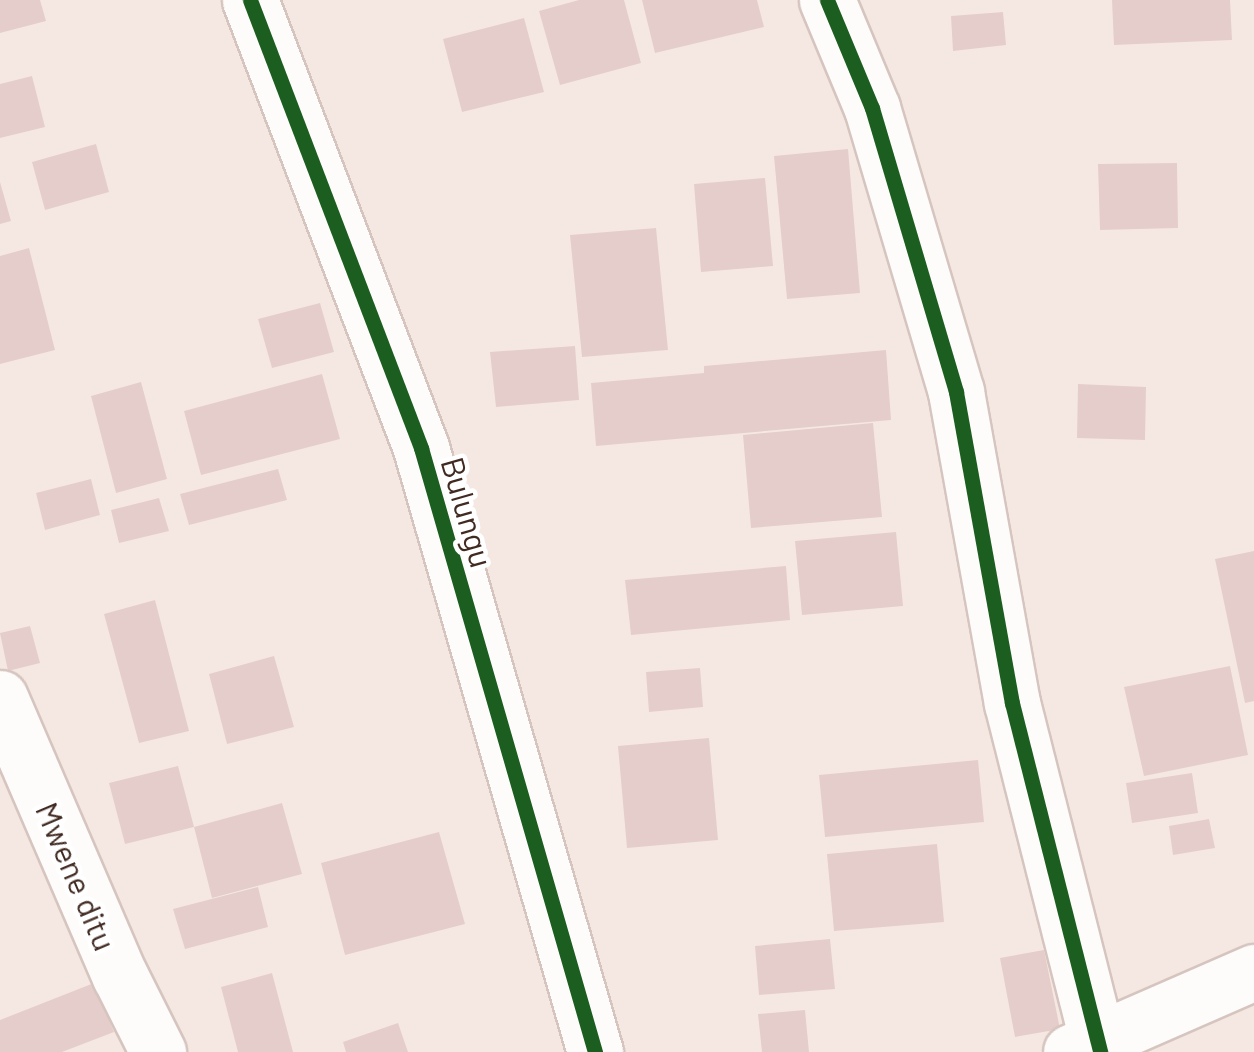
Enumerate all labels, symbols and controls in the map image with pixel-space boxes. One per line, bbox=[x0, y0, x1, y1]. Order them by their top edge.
street label: Bulungu bbox=[434, 452, 502, 572]
street label: Mwene ditu bbox=[29, 796, 125, 956]

